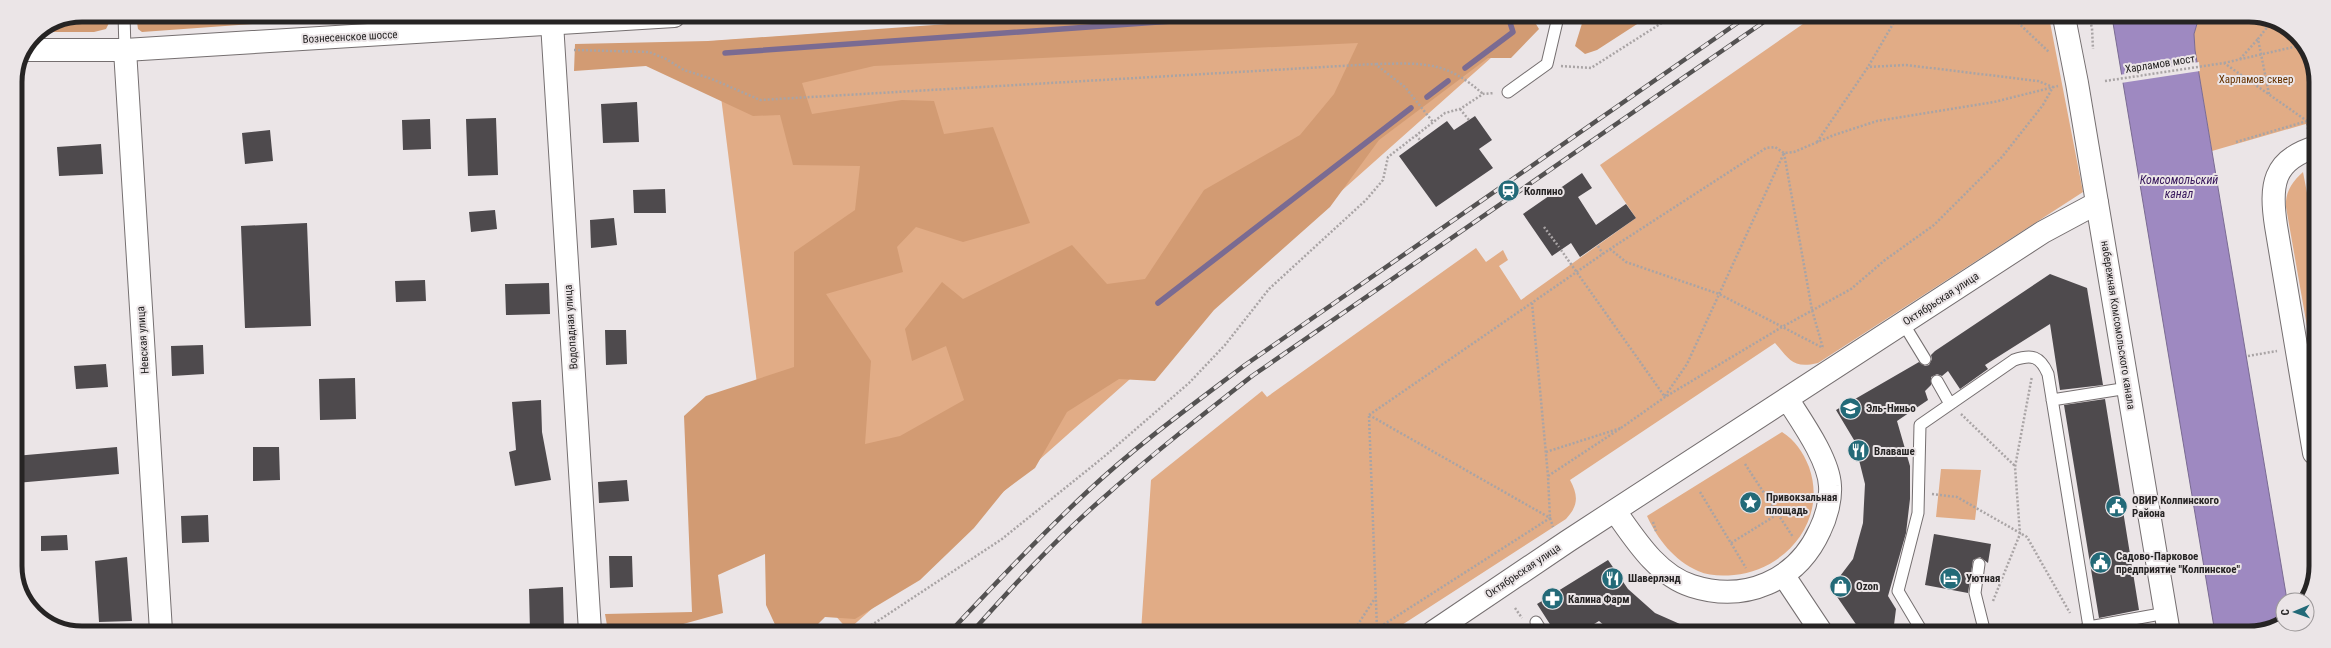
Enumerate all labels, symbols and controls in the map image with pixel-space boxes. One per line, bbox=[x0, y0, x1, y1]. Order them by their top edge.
street label: Вознесенское шоссе bbox=[302, 28, 398, 46]
street label: Харламов мост bbox=[2124, 52, 2196, 76]
park label: Харламов сквер bbox=[2219, 73, 2293, 86]
water label: Комсомольский канал bbox=[2140, 173, 2218, 201]
station icon: Колпино bbox=[1495, 178, 1521, 204]
place label: Колпино bbox=[1524, 185, 1563, 198]
street label: набережная Комсомольского канала bbox=[2098, 240, 2138, 410]
street label: Октябрьская улица bbox=[1901, 270, 1981, 328]
street label: Водопадная улица bbox=[562, 284, 580, 370]
street label: Невская улица bbox=[134, 306, 152, 374]
school or university icon: Эль-Ниньо bbox=[1837, 395, 1863, 421]
place label: Эль-Ниньо bbox=[1866, 402, 1916, 415]
restaurant icon: Влаваше bbox=[1846, 438, 1872, 464]
place label: Влаваше bbox=[1874, 445, 1915, 458]
place icon: Привокзальная площадь bbox=[1738, 490, 1764, 516]
place label: Привокзальная площадь bbox=[1766, 491, 1837, 517]
public building icon: ОВИР Колпинского Района bbox=[2103, 493, 2129, 519]
place label: ОВИР Колпинского Района bbox=[2132, 494, 2219, 520]
street label: Октябрьская улица bbox=[1483, 541, 1563, 601]
public building icon: Садово-Парковое предприятие "Колпинское" bbox=[2087, 549, 2113, 575]
place label: Садово-Парковое предприятие "Колпинское" bbox=[2116, 550, 2240, 576]
restaurant icon: Шаверлэнд bbox=[1600, 565, 1626, 591]
hotel icon: Уютная bbox=[1937, 565, 1963, 591]
place label: Шаверлэнд bbox=[1628, 572, 1681, 585]
place label: Уютная bbox=[1966, 572, 2000, 585]
shop icon: Ozon bbox=[1827, 573, 1853, 599]
place label: Ozon bbox=[1856, 580, 1878, 593]
pharmacy icon: Калина Фарм bbox=[1540, 586, 1566, 612]
north arrow bbox=[2275, 592, 2315, 632]
place label: Калина Фарм bbox=[1568, 593, 1629, 606]
text: С bbox=[2279, 609, 2292, 616]

